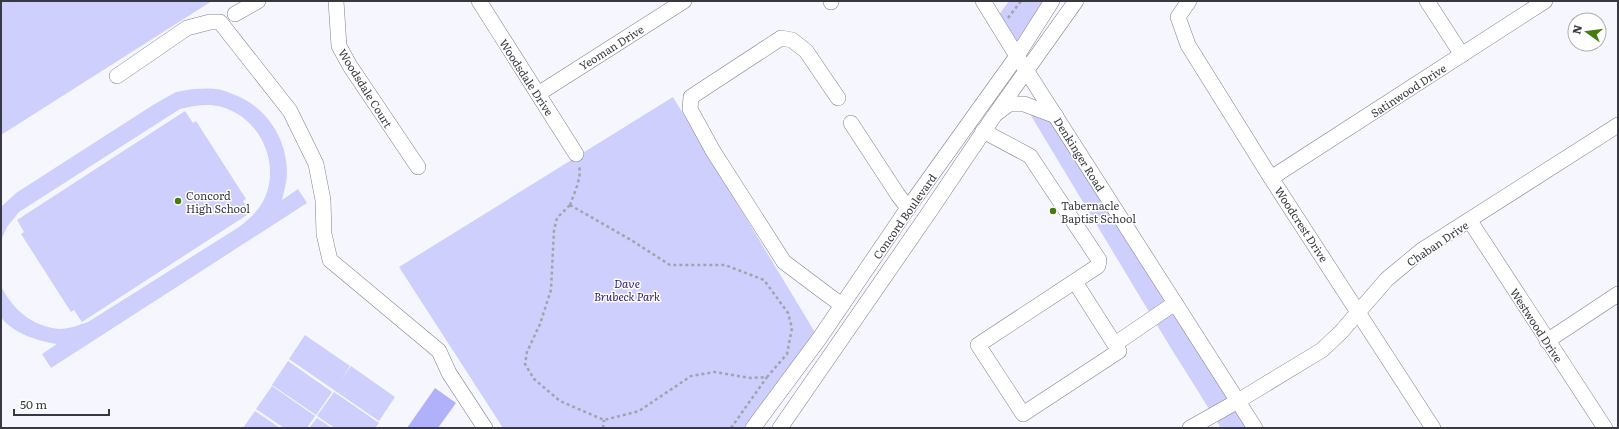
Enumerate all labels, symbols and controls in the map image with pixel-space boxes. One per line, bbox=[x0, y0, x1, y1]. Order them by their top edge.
north arrow bbox=[1567, 12, 1607, 52]
street label: Yeoman Drive bbox=[575, 21, 647, 73]
text: N bbox=[1567, 23, 1585, 36]
street label: Woodsdale Drive bbox=[496, 35, 558, 119]
street label: Woodsdale Court bbox=[335, 45, 397, 131]
street label: Satinwood Drive bbox=[1367, 59, 1449, 120]
street label: Denkinger Road bbox=[1051, 114, 1109, 194]
street label: Concord Boulevard bbox=[869, 170, 940, 262]
street label: Woodcrest Drive bbox=[1272, 183, 1333, 265]
place label: Concord High School bbox=[186, 187, 250, 216]
marker: Concord High School bbox=[173, 196, 183, 206]
place label: Tabernacle Baptist School bbox=[1061, 197, 1136, 226]
marker: Tabernacle Baptist School bbox=[1048, 206, 1058, 216]
street label: Chaban Drive bbox=[1403, 216, 1471, 270]
park label: Dave Brubeck Park bbox=[594, 275, 660, 304]
street label: Westwood Drive bbox=[1507, 285, 1567, 366]
scale bar bbox=[14, 391, 109, 417]
text: 50 m bbox=[20, 395, 47, 413]

